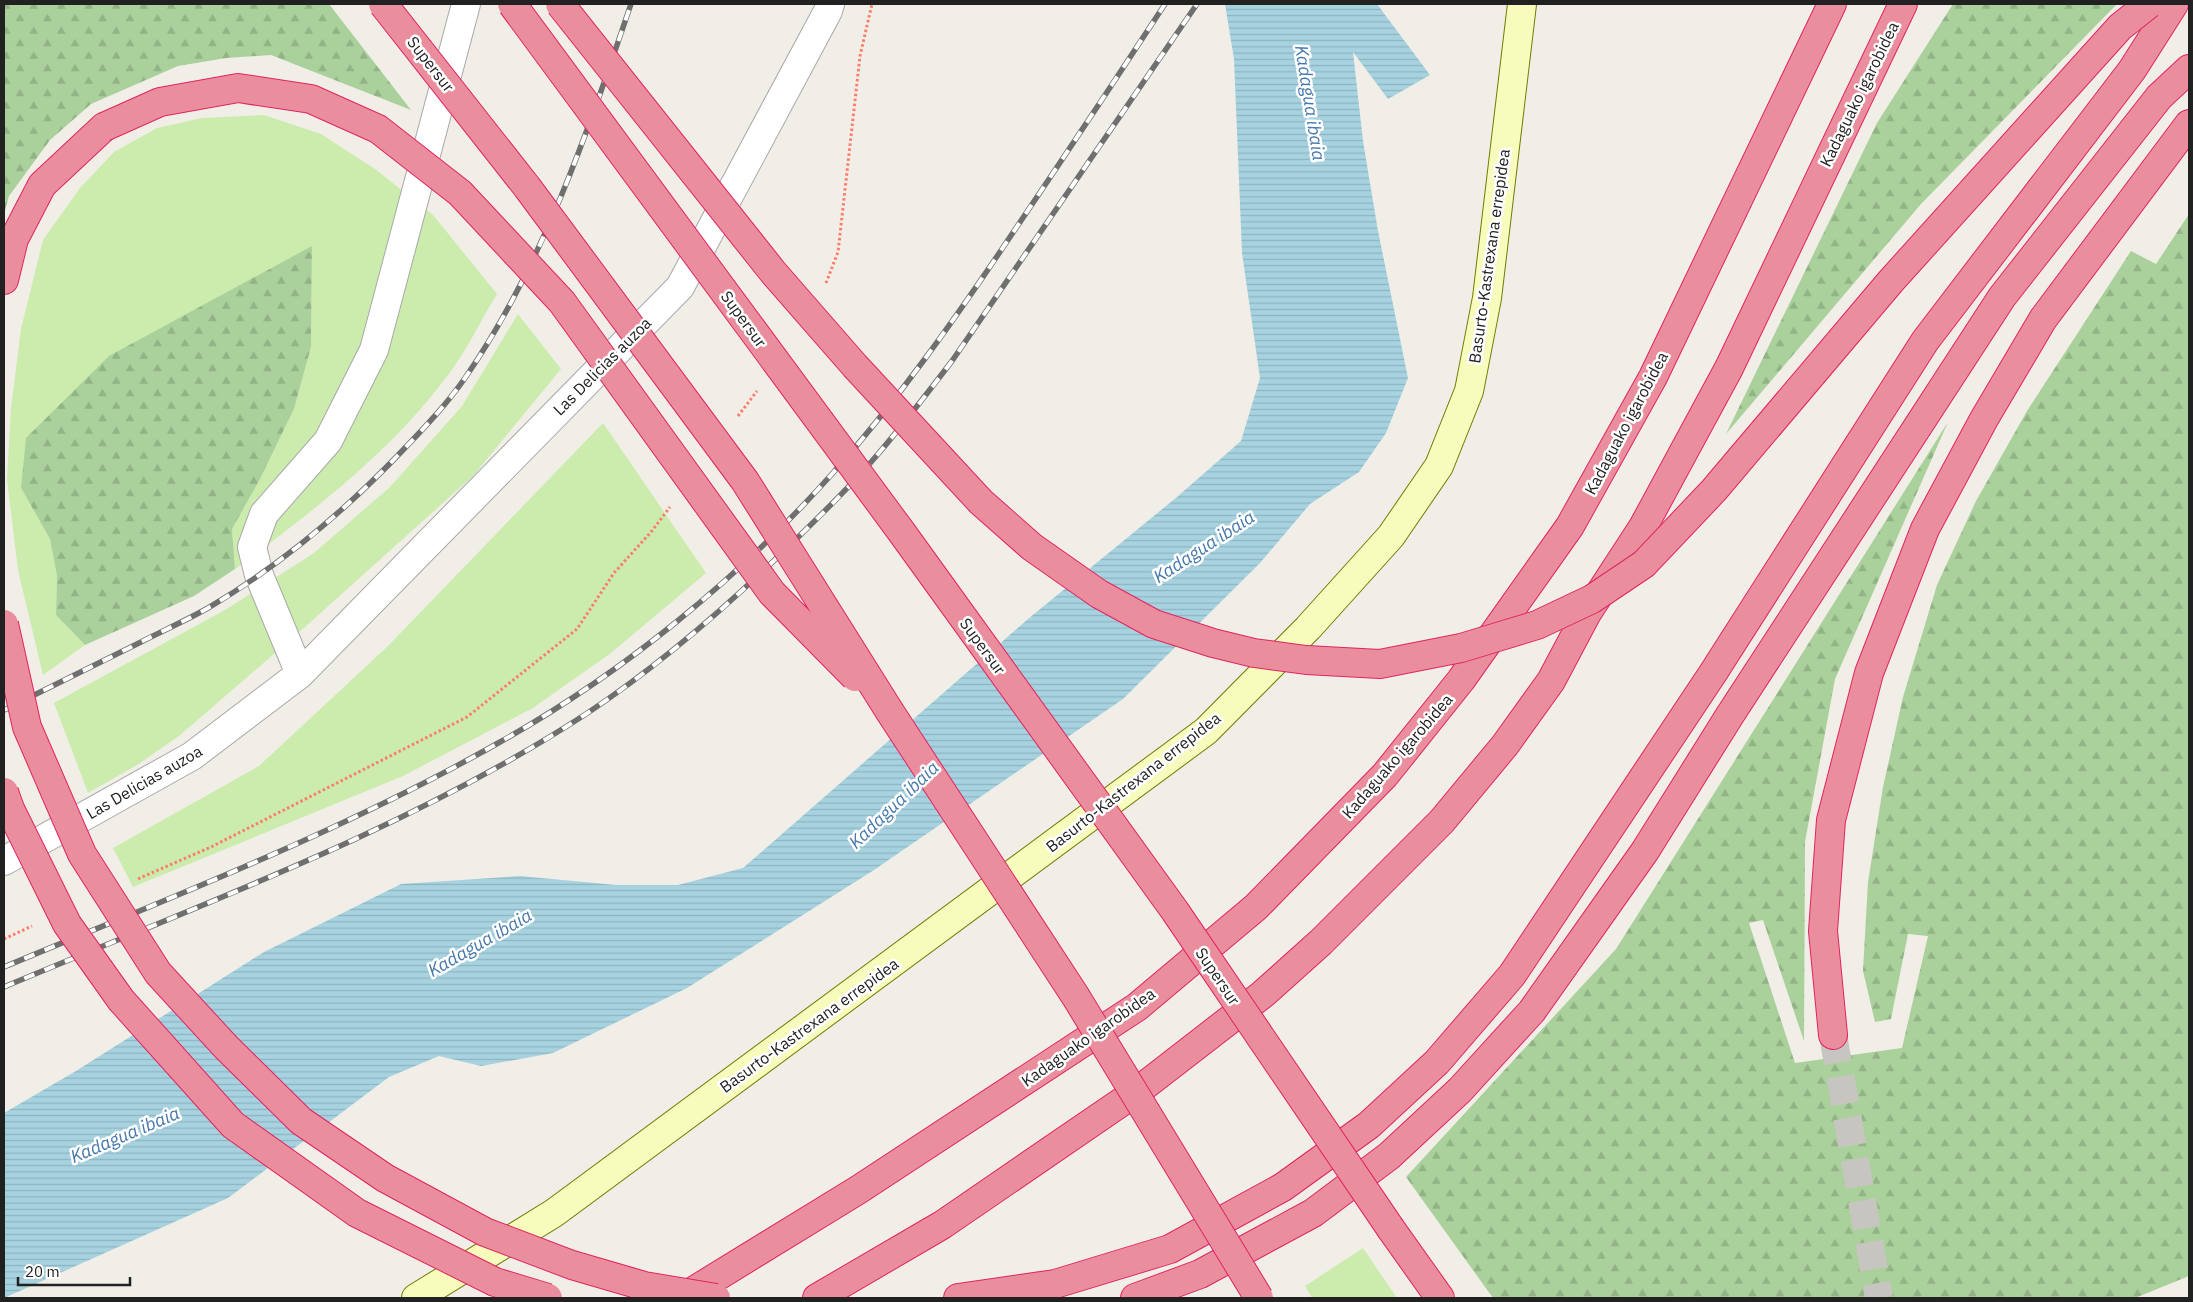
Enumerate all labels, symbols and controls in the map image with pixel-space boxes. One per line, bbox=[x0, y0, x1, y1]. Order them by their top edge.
street label: Kadaguako igarobidea bbox=[1815, 18, 1903, 170]
street label: Supersur bbox=[403, 32, 459, 96]
water label: Kadagua ibaia bbox=[1290, 44, 1331, 162]
street label: Basurto-Kastrexana errepidea bbox=[1464, 147, 1514, 364]
street label: Supersur bbox=[717, 287, 771, 351]
street label: Las Delicias auzoa bbox=[549, 312, 656, 419]
street label: Kadaguako igarobidea bbox=[1580, 348, 1672, 498]
water label: Kadagua ibaia bbox=[1149, 505, 1259, 588]
street label: Supersur bbox=[956, 614, 1010, 678]
street label: Kadaguako igarobidea bbox=[1337, 689, 1457, 822]
street label: Basurto-Kastrexana errepidea bbox=[1042, 707, 1225, 856]
street label: Las Delicias auzoa bbox=[82, 740, 206, 823]
water label: Kadagua ibaia bbox=[844, 756, 944, 853]
water label: Kadagua ibaia bbox=[424, 903, 536, 982]
street label: Supersur bbox=[1192, 943, 1245, 1009]
street label: Basurto-Kastrexana errepidea bbox=[716, 953, 903, 1097]
street label: Kadaguako igarobidea bbox=[1017, 983, 1159, 1091]
water label: Kadagua ibaia bbox=[67, 1101, 183, 1168]
scale bar bbox=[18, 1254, 130, 1286]
text: 20 m bbox=[25, 1262, 60, 1281]

